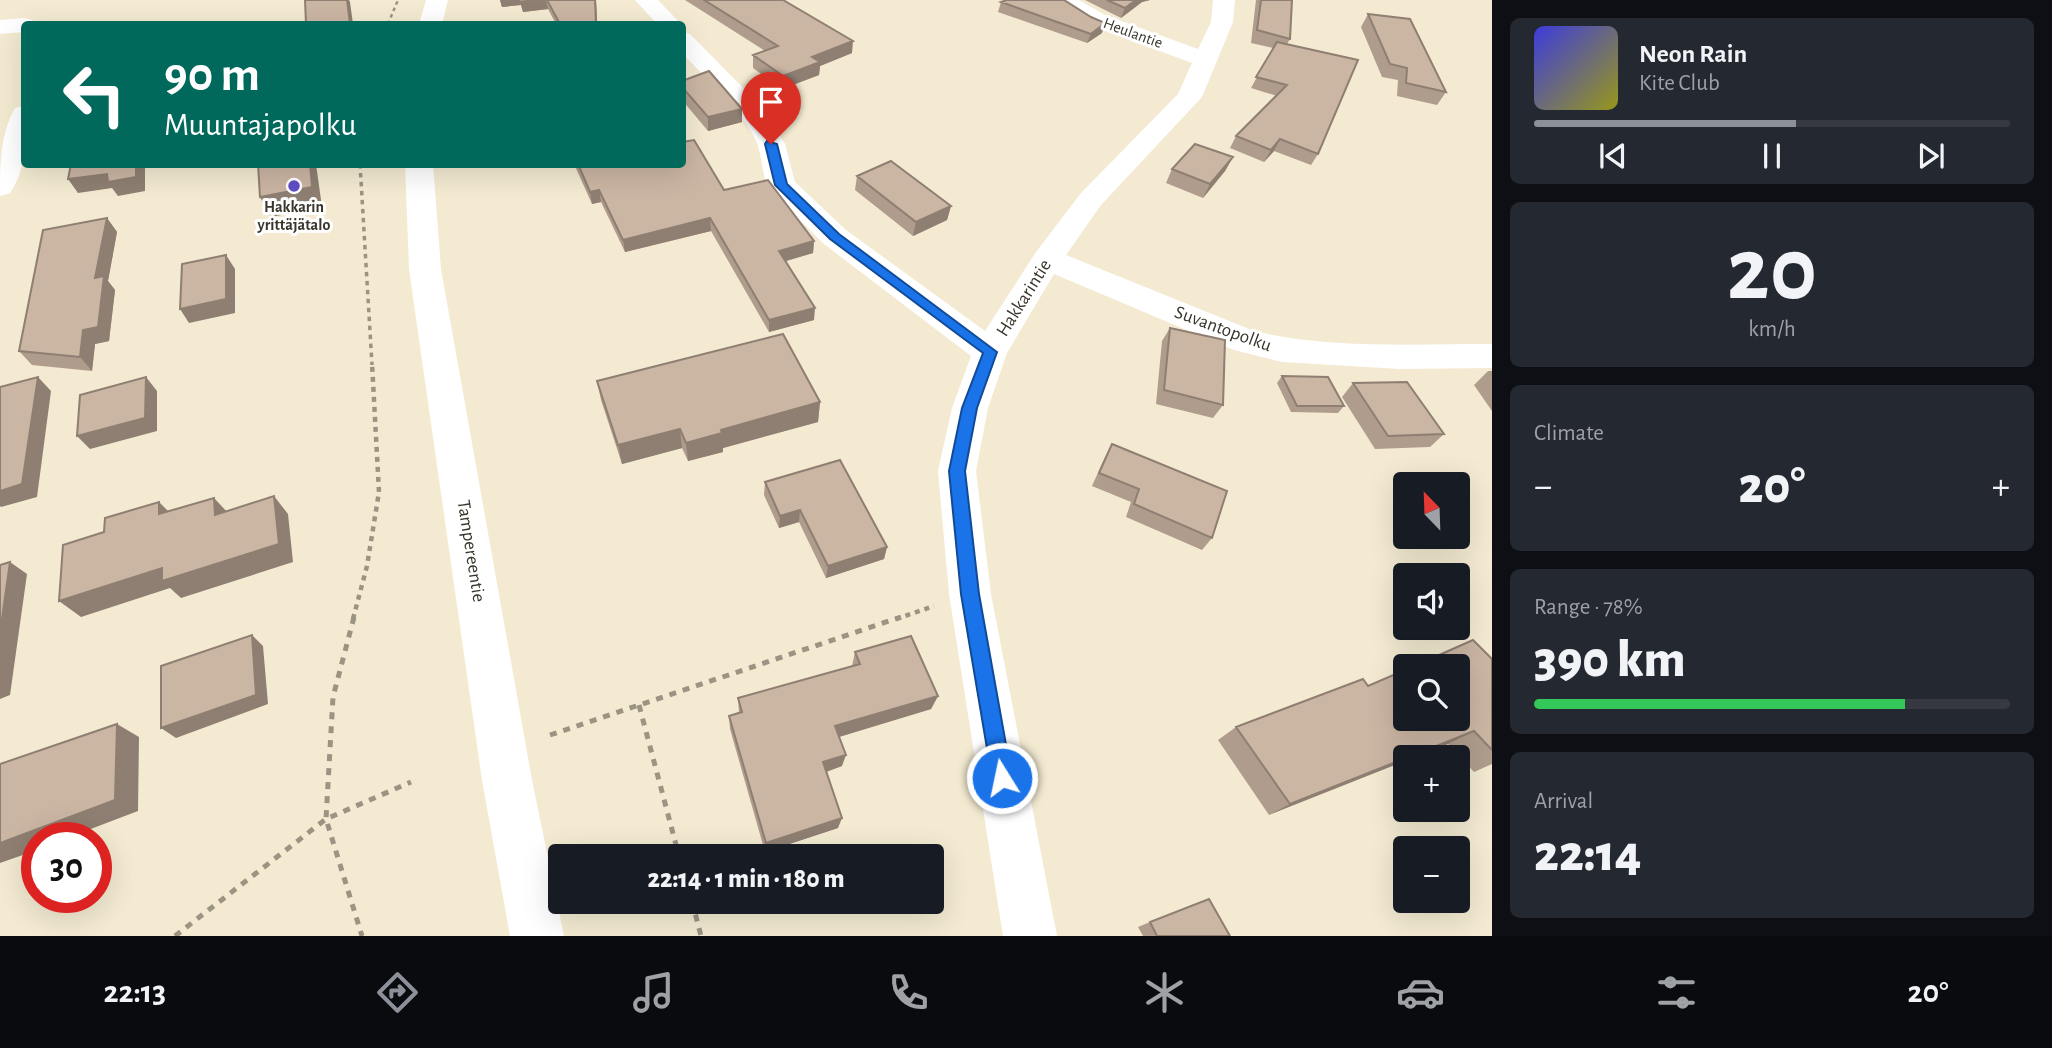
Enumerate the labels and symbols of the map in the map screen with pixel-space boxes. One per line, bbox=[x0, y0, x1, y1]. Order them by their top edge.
street label: Heulantie bbox=[1101, 15, 1165, 51]
pin bbox=[741, 72, 801, 144]
marker: Hakkarin yrittäjätalo bbox=[286, 178, 302, 194]
place label: Hakkarin yrittäjätalo bbox=[257, 199, 331, 234]
street label: Hakkarintie bbox=[993, 256, 1055, 340]
street label: Suvantopolku bbox=[1172, 303, 1274, 355]
north arrow bbox=[1393, 472, 1470, 550]
street label: Tampereentie bbox=[454, 499, 488, 603]
position arrow bbox=[965, 741, 1039, 815]
speed limit sign: 30 bbox=[21, 822, 112, 913]

